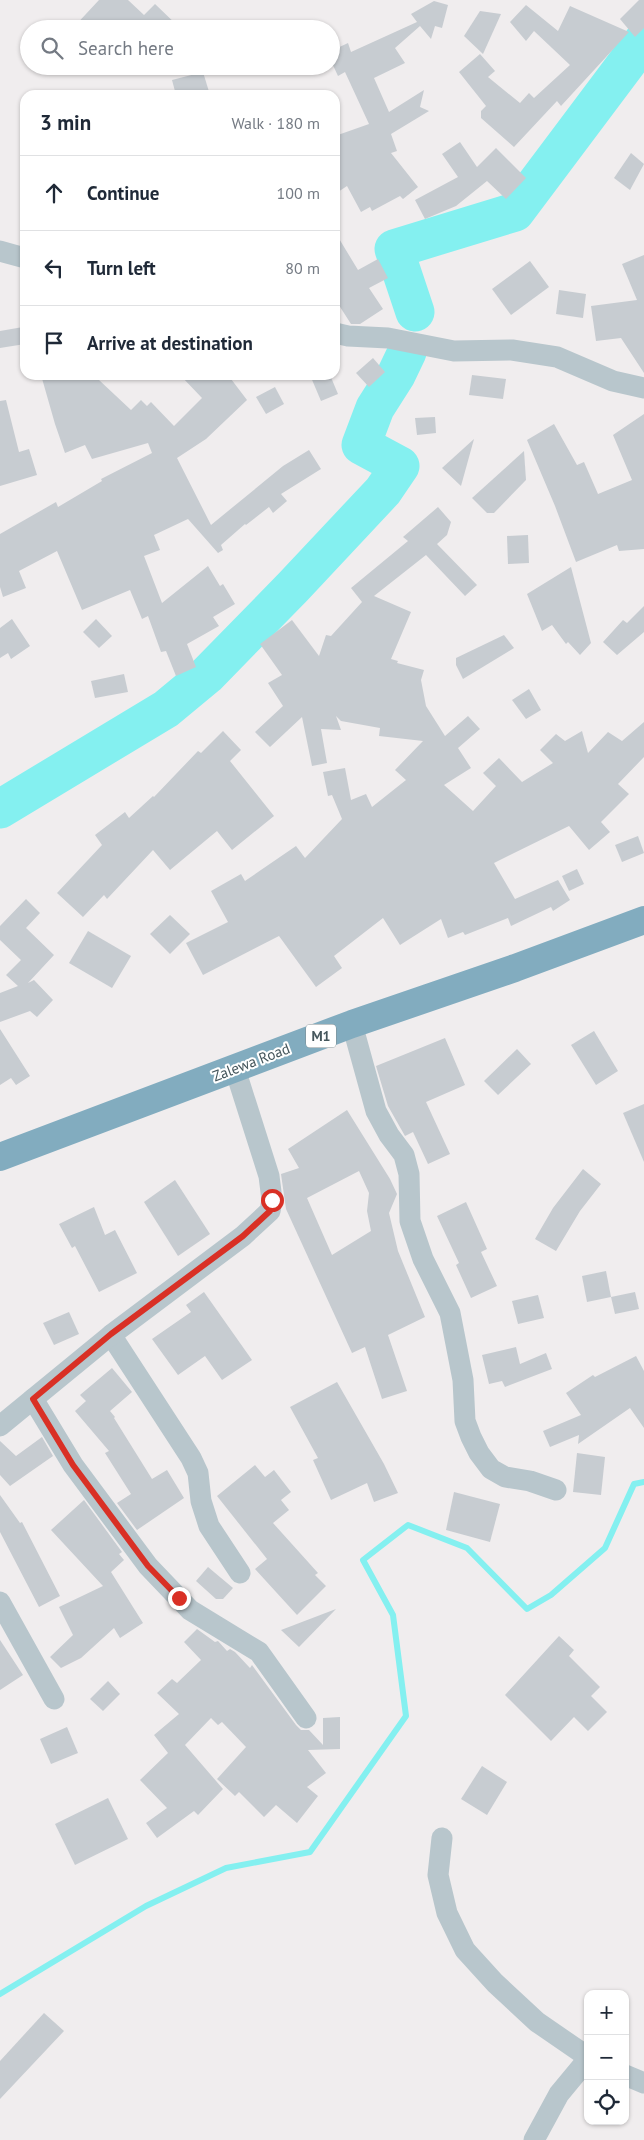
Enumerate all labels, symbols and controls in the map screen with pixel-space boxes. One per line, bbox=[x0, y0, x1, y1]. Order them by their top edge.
search box bbox=[20, 20, 340, 75]
icon: search bbox=[38, 34, 66, 62]
text: Search here bbox=[78, 36, 174, 60]
text: 3 min bbox=[40, 109, 91, 136]
text: Walk · 180 m bbox=[231, 113, 320, 133]
icon: ahead bbox=[40, 179, 68, 207]
text: Continue bbox=[87, 181, 159, 205]
text: 100 m bbox=[277, 183, 320, 203]
icon: left bbox=[40, 254, 68, 282]
text: Turn left bbox=[87, 256, 156, 280]
text: 80 m bbox=[285, 258, 320, 278]
icon: arrive bbox=[40, 329, 68, 357]
text: Arrive at destination bbox=[87, 331, 253, 355]
road number: M1 bbox=[306, 1024, 336, 1048]
street label: Zalewa Road bbox=[210, 1039, 292, 1085]
route start bbox=[261, 1189, 284, 1212]
route end bbox=[168, 1587, 191, 1610]
map controls bbox=[584, 1990, 629, 2125]
button: + bbox=[584, 1990, 629, 2035]
button: − bbox=[584, 2035, 629, 2080]
button: locate bbox=[584, 2080, 629, 2125]

